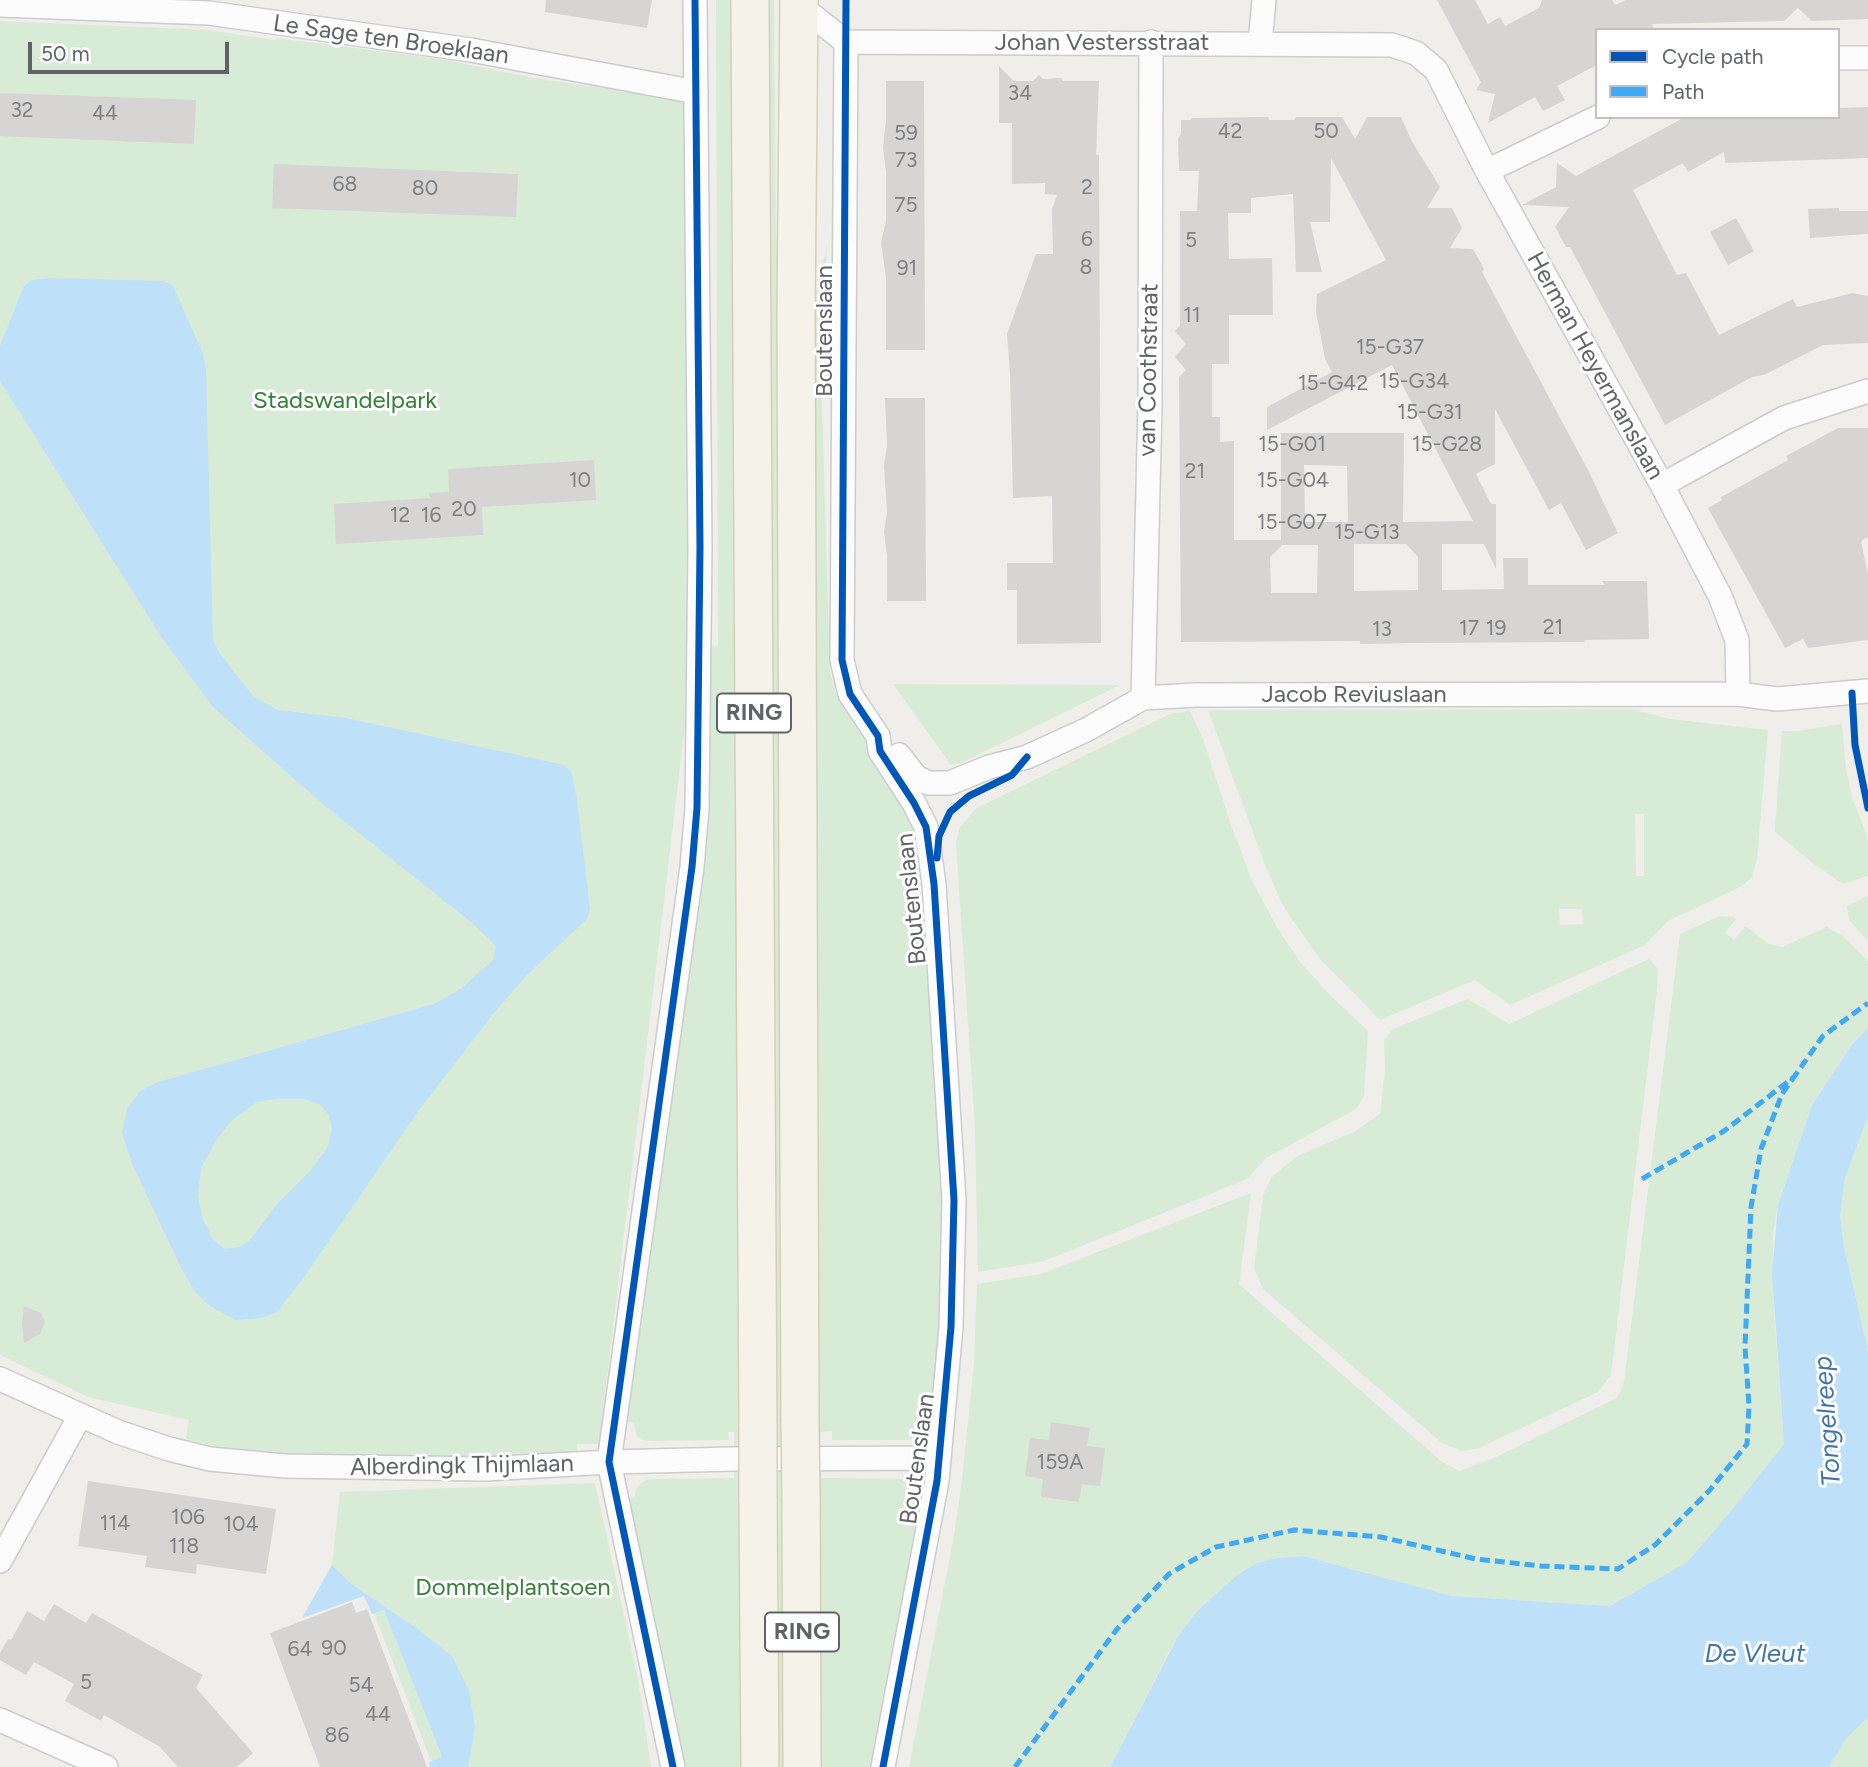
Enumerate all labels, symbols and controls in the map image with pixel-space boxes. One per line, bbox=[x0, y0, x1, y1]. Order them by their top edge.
street label: Le Sage ten Broeklaan bbox=[271, 9, 511, 71]
scale bar bbox=[32, 28, 233, 72]
legend bbox=[1595, 28, 1840, 119]
street label: Johan Vestersstraat bbox=[995, 29, 1209, 57]
text: 50 m bbox=[41, 41, 90, 66]
text: Cycle path bbox=[1662, 44, 1763, 69]
text: Path bbox=[1662, 79, 1704, 104]
house number: 34 bbox=[1008, 81, 1032, 107]
house number: 32 bbox=[10, 98, 34, 124]
house number: 44 bbox=[92, 101, 118, 127]
house number: 42 bbox=[1218, 119, 1242, 145]
house number: 50 bbox=[1313, 119, 1339, 145]
house number: 59 bbox=[894, 121, 918, 147]
house number: 73 bbox=[895, 148, 917, 174]
house number: 68 bbox=[333, 172, 357, 198]
house number: 2 bbox=[1081, 175, 1093, 201]
house number: 80 bbox=[412, 176, 438, 202]
house number: 75 bbox=[894, 193, 918, 219]
house number: 6 bbox=[1081, 227, 1093, 253]
house number: 5 bbox=[1185, 228, 1197, 254]
street label: Herman Heyermanslaan bbox=[1520, 247, 1670, 485]
house number: 8 bbox=[1080, 255, 1092, 281]
house number: 91 bbox=[897, 256, 917, 282]
street label: Boutenslaan bbox=[811, 265, 839, 397]
street label: van Coothstraat bbox=[1133, 283, 1165, 457]
house number: 11 bbox=[1183, 303, 1201, 329]
house number: 15-G37 bbox=[1356, 335, 1424, 361]
house number: 15-G34 bbox=[1379, 369, 1449, 395]
house number: 15-G42 bbox=[1298, 371, 1368, 397]
park label: Stadswandelpark bbox=[253, 387, 437, 415]
house number: 15-G31 bbox=[1397, 400, 1463, 426]
house number: 15-G01 bbox=[1258, 432, 1326, 458]
house number: 15-G28 bbox=[1412, 432, 1482, 458]
house number: 21 bbox=[1185, 459, 1205, 485]
house number: 10 bbox=[569, 468, 591, 494]
house number: 15-G04 bbox=[1257, 468, 1329, 494]
house number: 20 bbox=[451, 497, 477, 523]
house number: 12 bbox=[390, 503, 410, 529]
house number: 16 bbox=[421, 503, 441, 529]
house number: 15-G07 bbox=[1257, 510, 1327, 536]
house number: 15-G13 bbox=[1334, 520, 1400, 546]
house number: 21 bbox=[1543, 615, 1563, 641]
house number: 17 bbox=[1459, 616, 1479, 642]
house number: 19 bbox=[1486, 616, 1506, 642]
house number: 13 bbox=[1372, 617, 1392, 643]
street label: Jacob Reviuslaan bbox=[1261, 681, 1447, 709]
road number: RING bbox=[717, 694, 791, 733]
street label: Boutenslaan bbox=[891, 832, 933, 966]
water label: Tongelreep bbox=[1808, 1355, 1848, 1487]
street label: Boutenslaan bbox=[895, 1392, 941, 1526]
street label: Alberdingk Thijmlaan bbox=[350, 1450, 574, 1482]
house number: 159A bbox=[1037, 1450, 1083, 1476]
house number: 106 bbox=[171, 1505, 205, 1531]
house number: 114 bbox=[100, 1511, 130, 1537]
house number: 104 bbox=[223, 1512, 259, 1538]
house number: 118 bbox=[169, 1534, 199, 1560]
park label: Dommelplantsoen bbox=[415, 1574, 611, 1602]
road number: RING bbox=[765, 1612, 839, 1652]
house number: 90 bbox=[321, 1636, 347, 1662]
house number: 64 bbox=[288, 1637, 312, 1663]
water label: De Vleut bbox=[1704, 1638, 1806, 1670]
house number: 5 bbox=[80, 1670, 92, 1696]
house number: 54 bbox=[348, 1673, 374, 1699]
house number: 44 bbox=[365, 1702, 391, 1728]
house number: 86 bbox=[325, 1723, 349, 1749]

